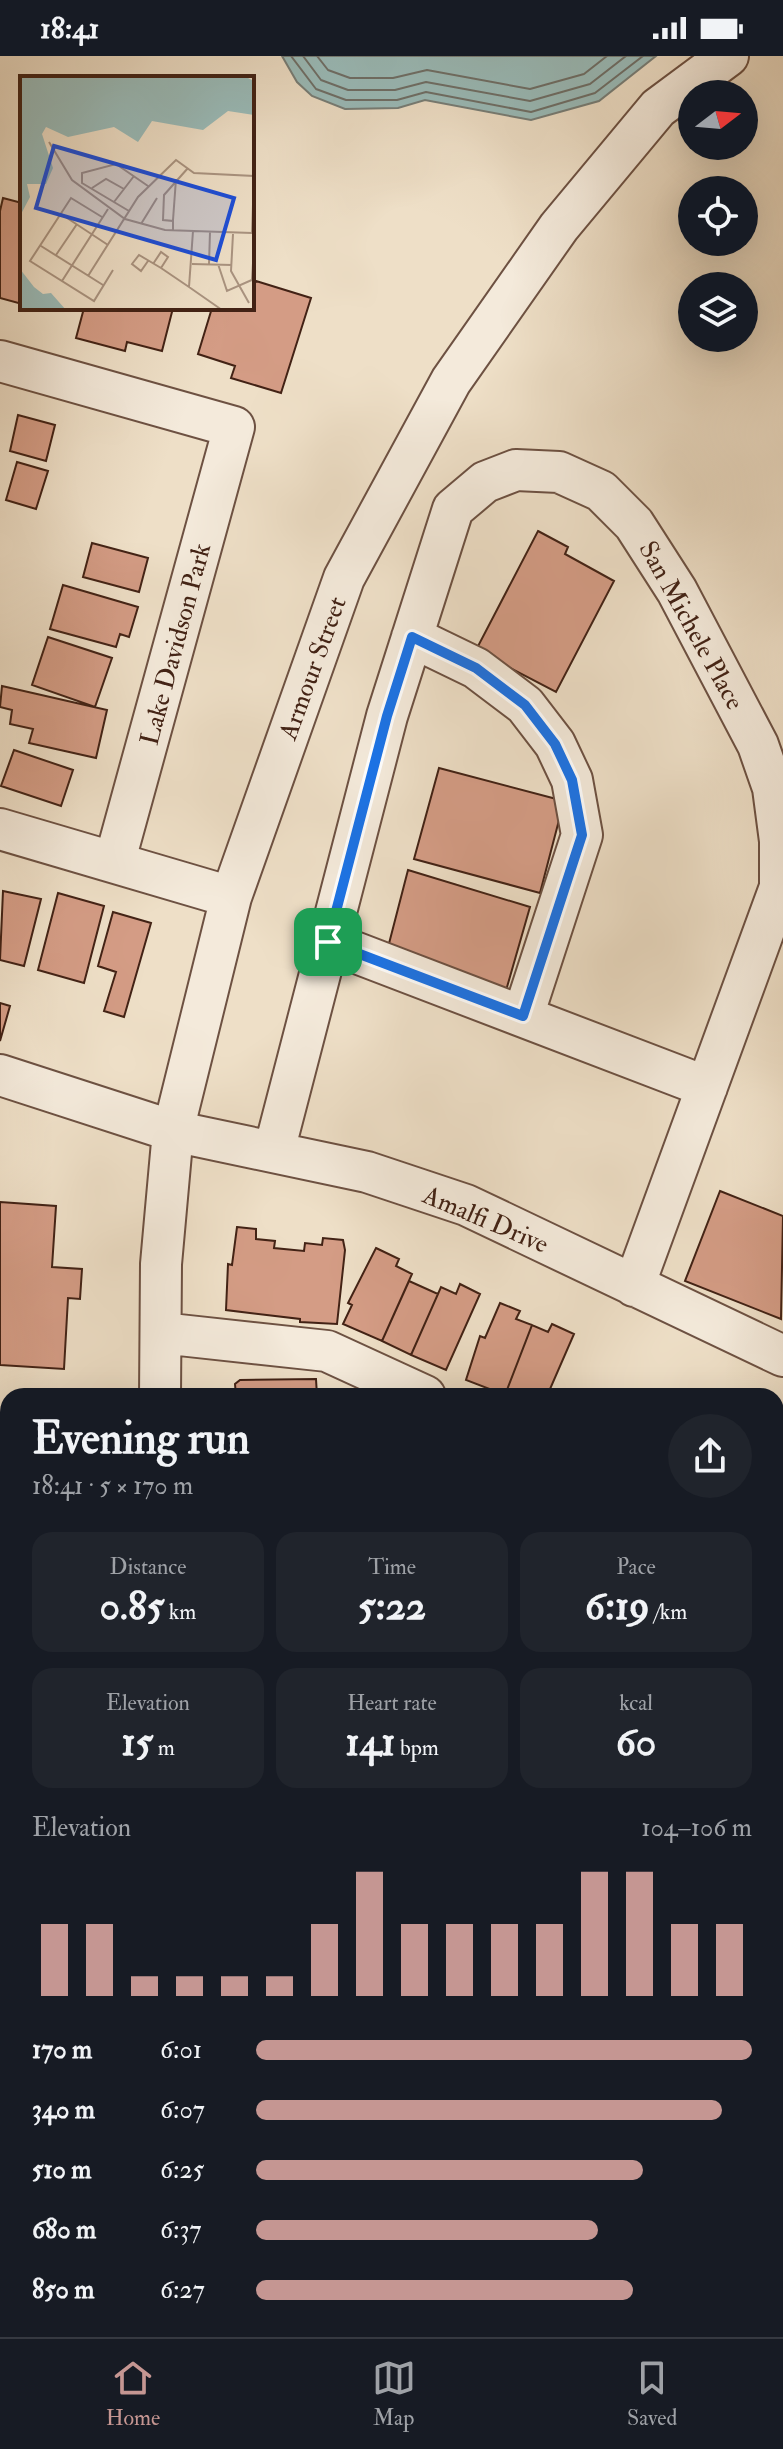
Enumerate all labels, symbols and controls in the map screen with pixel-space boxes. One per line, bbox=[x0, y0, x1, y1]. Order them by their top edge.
text: 18:41 bbox=[40, 10, 99, 47]
inset map bbox=[20, 76, 254, 310]
north arrow bbox=[678, 80, 758, 160]
map controls bbox=[678, 80, 758, 352]
button: locate bbox=[678, 176, 758, 256]
button: layers bbox=[678, 272, 758, 352]
street label: San Michele Place bbox=[632, 536, 751, 715]
street label: Lake Davidson Park bbox=[134, 539, 218, 749]
street label: Armour Street bbox=[272, 592, 354, 745]
pin bbox=[294, 908, 362, 976]
icon: arrive bbox=[306, 920, 350, 964]
street label: Amalfi Drive bbox=[417, 1179, 553, 1261]
text: Evening run bbox=[32, 1412, 250, 1467]
button: share bbox=[668, 1414, 752, 1498]
text: 18:41 · 5 × 170 m bbox=[32, 1470, 193, 1502]
text: Distance bbox=[110, 1553, 186, 1581]
text: Time bbox=[368, 1553, 416, 1581]
text: Pace bbox=[616, 1553, 656, 1581]
text: 0.85 bbox=[100, 1581, 164, 1632]
text: 5:22 bbox=[358, 1581, 426, 1632]
text: 6:19 bbox=[585, 1581, 649, 1632]
text: km bbox=[164, 1598, 196, 1626]
text: /km bbox=[649, 1598, 687, 1626]
text: Elevation bbox=[106, 1689, 190, 1717]
text: Heart rate bbox=[347, 1689, 437, 1717]
text: kcal bbox=[619, 1689, 653, 1717]
text: 15 bbox=[121, 1717, 153, 1768]
text: 141 bbox=[345, 1717, 395, 1768]
text: 60 bbox=[616, 1717, 656, 1768]
text: m bbox=[153, 1734, 175, 1762]
text: bpm bbox=[395, 1734, 439, 1762]
text: Elevation bbox=[32, 1812, 131, 1844]
text: 104–106 m bbox=[641, 1812, 752, 1844]
text: 170 m bbox=[32, 2034, 92, 2066]
text: 6:01 bbox=[160, 2034, 202, 2066]
text: 340 m bbox=[32, 2094, 95, 2126]
text: 6:07 bbox=[160, 2094, 205, 2126]
text: 510 m bbox=[32, 2154, 92, 2186]
text: 6:25 bbox=[160, 2154, 204, 2186]
text: 680 m bbox=[32, 2214, 96, 2246]
text: 6:37 bbox=[160, 2214, 201, 2246]
text: 850 m bbox=[32, 2274, 94, 2306]
text: 6:27 bbox=[160, 2274, 205, 2306]
tab: Home bbox=[106, 2356, 160, 2432]
tab: Map bbox=[372, 2356, 416, 2432]
tab: Saved bbox=[627, 2356, 677, 2432]

